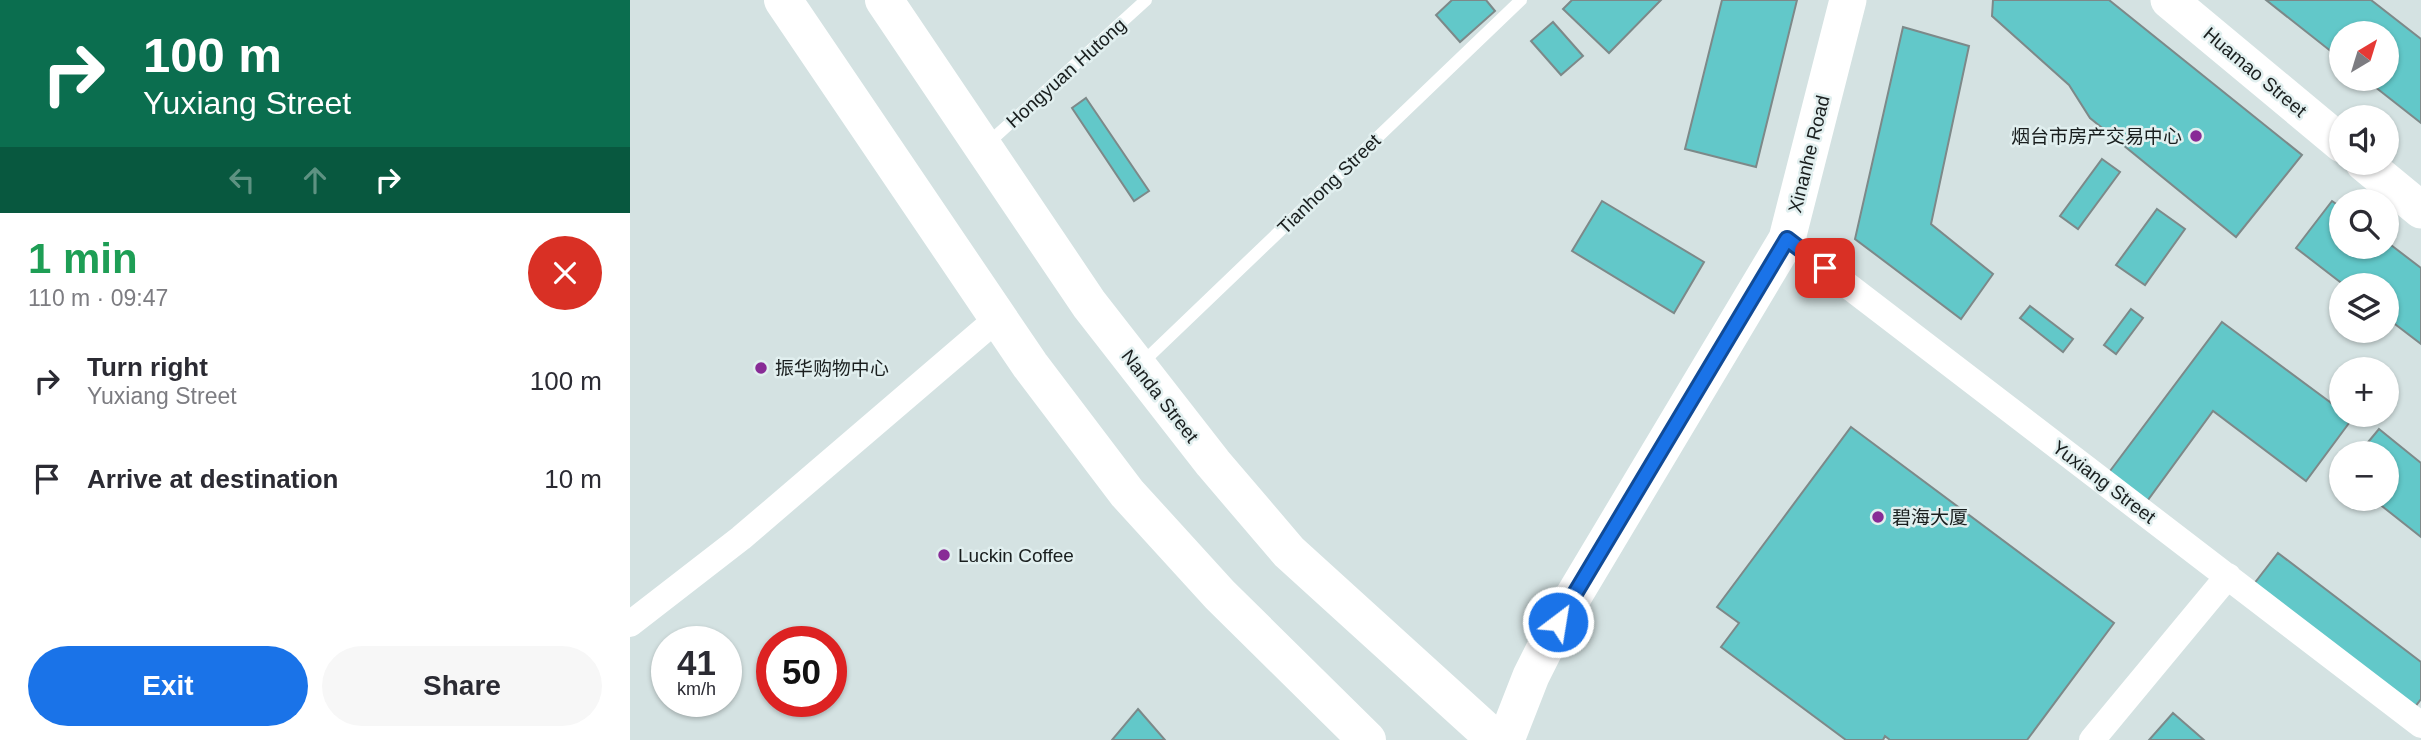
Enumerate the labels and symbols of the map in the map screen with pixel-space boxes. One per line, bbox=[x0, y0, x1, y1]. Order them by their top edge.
street label: Hongyuan Hutong bbox=[1002, 14, 1130, 132]
north arrow bbox=[2329, 21, 2399, 91]
street label: Huamao Street bbox=[2199, 23, 2311, 122]
street label: Xinanhe Road bbox=[1784, 93, 1834, 215]
place label: 烟台市房产交易中心 bbox=[2011, 126, 2182, 147]
marker: 烟台市房产交易中心 bbox=[2188, 128, 2204, 144]
street label: Tianhong Street bbox=[1273, 129, 1385, 238]
pin bbox=[1795, 238, 1855, 298]
street label: Nanda Street bbox=[1117, 345, 1203, 447]
place label: 振华购物中心 bbox=[775, 358, 889, 379]
marker: 振华购物中心 bbox=[753, 360, 769, 376]
street label: Yuxiang Street bbox=[2048, 436, 2160, 528]
place label: 碧海大厦 bbox=[1892, 507, 1968, 528]
marker: 碧海大厦 bbox=[1870, 509, 1886, 525]
place label: Luckin Coffee bbox=[958, 545, 1074, 566]
marker: Luckin Coffee bbox=[936, 547, 952, 563]
position arrow bbox=[1521, 585, 1595, 659]
speed limit sign: 50 bbox=[756, 626, 847, 717]

